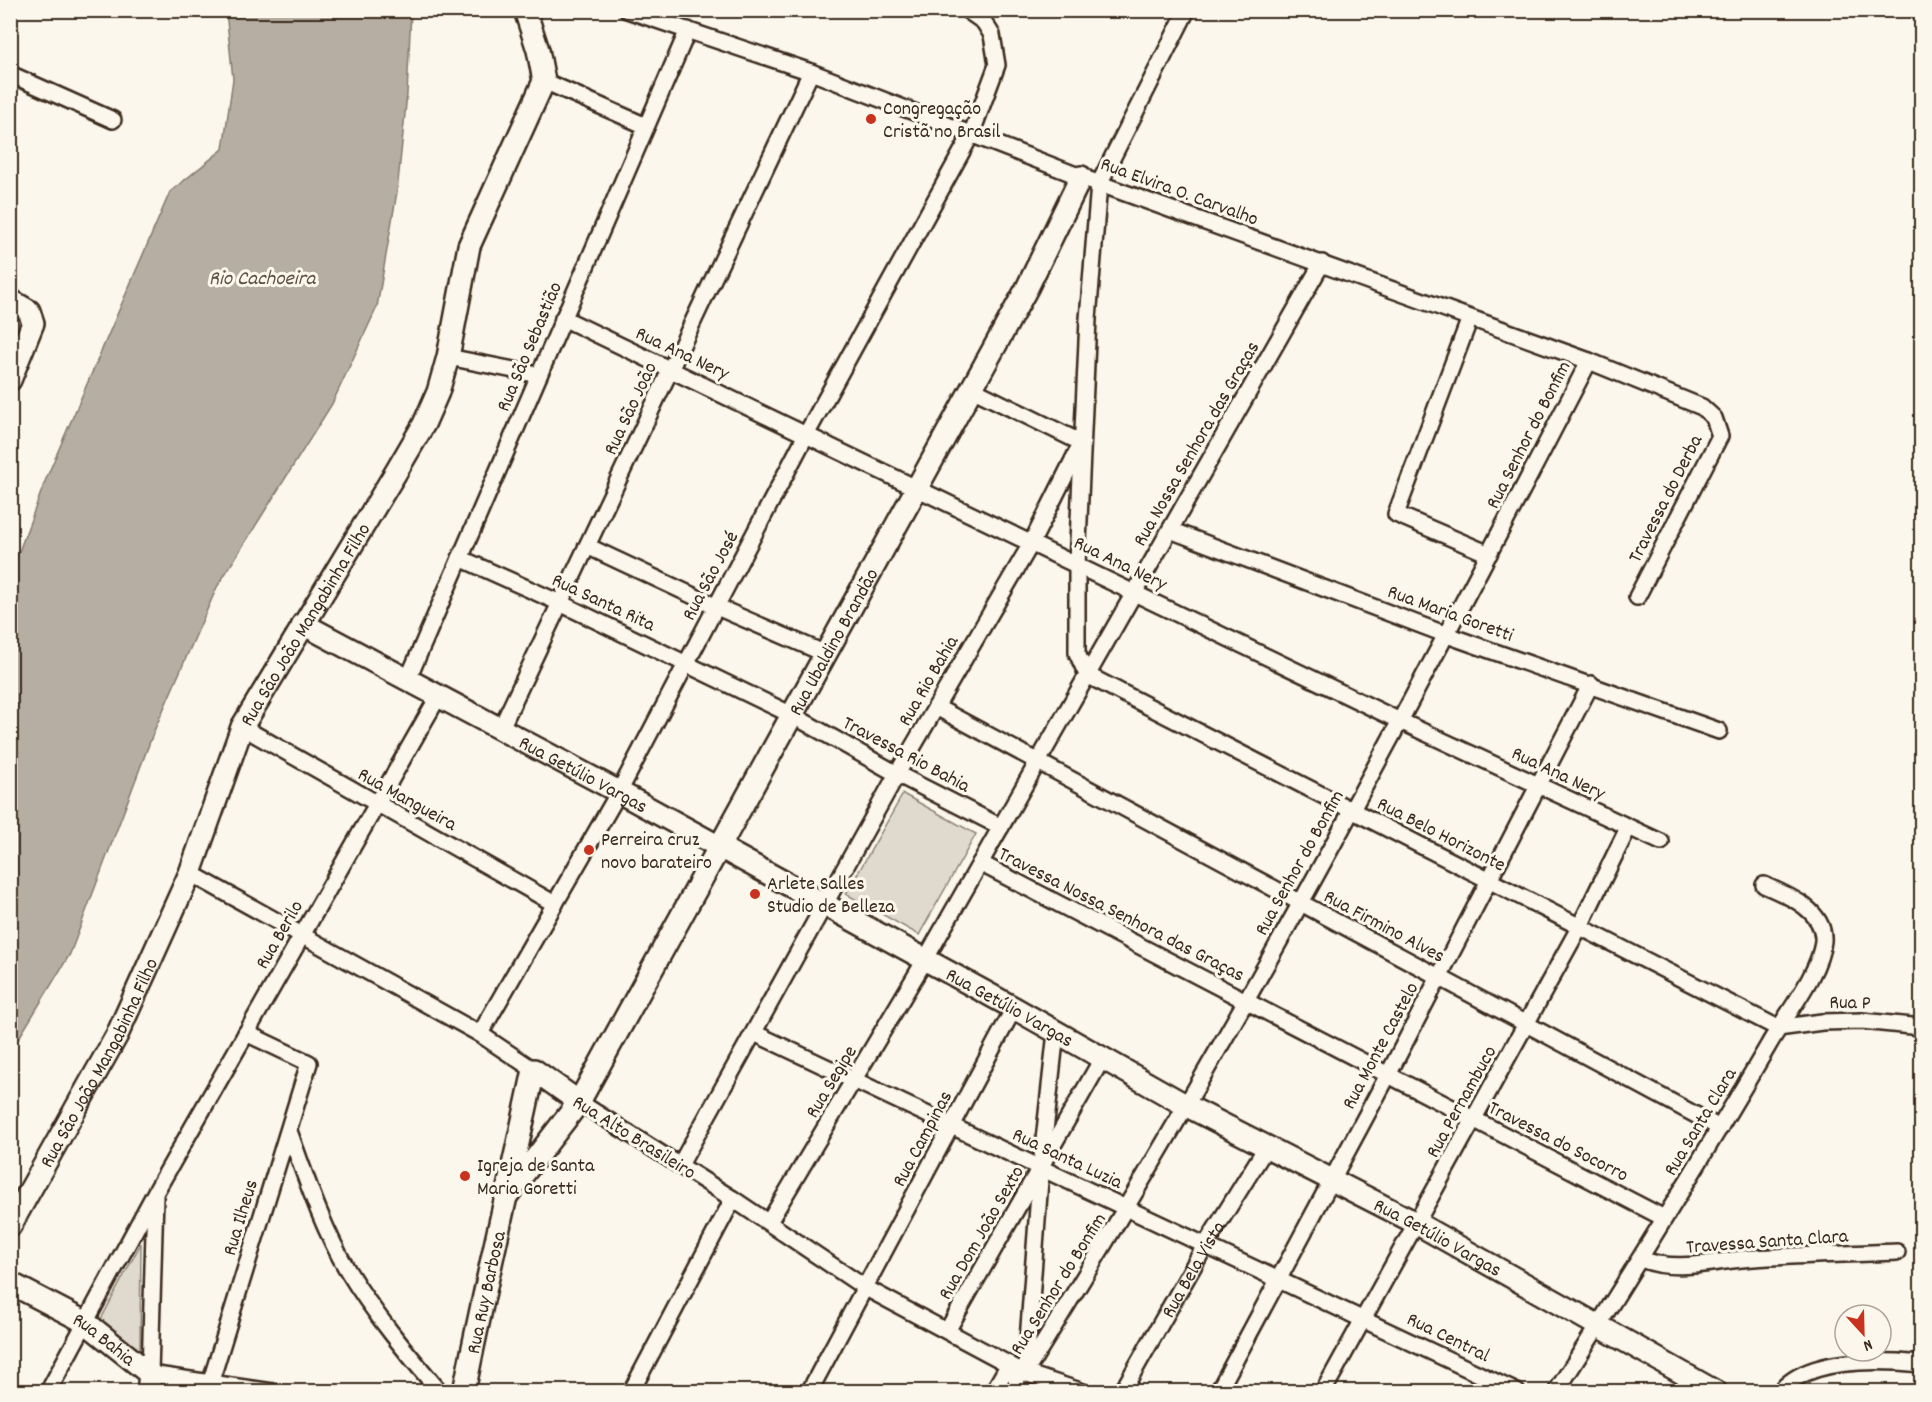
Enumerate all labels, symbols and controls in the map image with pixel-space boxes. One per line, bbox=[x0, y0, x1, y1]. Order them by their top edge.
place label: Congregação Cristã no Brasil bbox=[883, 96, 1000, 147]
marker: Congregação Cristã no Brasil bbox=[864, 112, 878, 126]
street label: Rua Elvira O. Carvalho bbox=[1096, 151, 1262, 234]
water label: Rio Cachoeira bbox=[209, 265, 316, 295]
street label: Rua São Sebastião bbox=[491, 278, 571, 416]
street label: Rua Ana Nery bbox=[630, 321, 734, 389]
street label: Rua Nossa Senhora das Graças bbox=[1127, 337, 1268, 552]
street label: Rua Senhor do Bonfim bbox=[1480, 357, 1579, 514]
street label: Rua São João bbox=[598, 358, 666, 460]
street label: Travessa do Derba bbox=[1622, 430, 1711, 568]
street label: Rua São João Mangabinha Filho bbox=[235, 518, 379, 732]
street label: Rua São José bbox=[676, 527, 747, 626]
street label: Rua Ana Nery bbox=[1068, 530, 1172, 600]
street label: Rua Ubaldino Brandão bbox=[783, 564, 887, 722]
street label: Rua Santa Rita bbox=[546, 568, 660, 640]
street label: Rua Maria Goretti bbox=[1383, 579, 1517, 651]
street label: Rua Rio Bahia bbox=[892, 631, 967, 732]
street label: Travessa Rio Bahia bbox=[837, 710, 975, 801]
street label: Rua Getúlio Vargas bbox=[513, 730, 652, 822]
street label: Rua Ana Nery bbox=[1506, 741, 1610, 809]
street label: Rua Mangueira bbox=[352, 762, 462, 840]
street label: Rua Senhor do Bonfim bbox=[1249, 786, 1352, 941]
street label: Rua Belo Horizonte bbox=[1371, 791, 1510, 880]
place label: Perreira cruz novo barateiro bbox=[601, 827, 712, 878]
street label: Travessa Nossa Senhora das Graças bbox=[993, 841, 1249, 990]
marker: Perreira cruz novo barateiro bbox=[582, 843, 596, 857]
place label: Arlete Salles Studio de Belleza bbox=[767, 871, 895, 922]
street label: Rua Firmino Alves bbox=[1318, 884, 1449, 971]
marker: Arlete Salles Studio de Belleza bbox=[748, 887, 762, 901]
street label: Rua Berilo bbox=[250, 896, 312, 975]
street label: Rua São João Mangabinha Filho bbox=[34, 954, 167, 1174]
street label: Rua Getúlio Vargas bbox=[940, 962, 1078, 1056]
street label: Rua Monte Castelo bbox=[1336, 978, 1427, 1115]
street label: Rua P bbox=[1829, 990, 1871, 1018]
street label: Rua Segipe bbox=[800, 1041, 865, 1124]
street label: Rua Pernambuco bbox=[1420, 1041, 1505, 1164]
street label: Rua Santa Clara bbox=[1658, 1063, 1745, 1182]
street label: Rua Campinas bbox=[887, 1086, 961, 1192]
street label: Rua Alto Brasileiro bbox=[566, 1089, 701, 1188]
street label: Travessa do Socorro bbox=[1483, 1095, 1633, 1190]
street label: Rua Santa Luzia bbox=[1007, 1122, 1127, 1198]
place label: Igreja de Santa Maria Goretti bbox=[477, 1153, 595, 1204]
street label: Rua Dom João Sexto bbox=[933, 1161, 1032, 1306]
marker: Igreja de Santa Maria Goretti bbox=[458, 1169, 472, 1183]
street label: Rua Ilheus bbox=[217, 1176, 267, 1259]
street label: Rua Getúlio Vargas bbox=[1368, 1193, 1506, 1285]
street label: Rua Senhor do Bonfim bbox=[1005, 1208, 1115, 1361]
street label: Rua Bela Vista bbox=[1156, 1216, 1234, 1324]
street label: Travessa Santa Clara bbox=[1685, 1223, 1850, 1263]
street label: Rua Ruy Barbosa bbox=[461, 1228, 515, 1357]
north arrow bbox=[1833, 1303, 1893, 1363]
street label: Rua Bahia bbox=[67, 1307, 141, 1375]
street label: Rua Central bbox=[1401, 1307, 1494, 1371]
text: N bbox=[1860, 1332, 1876, 1357]

